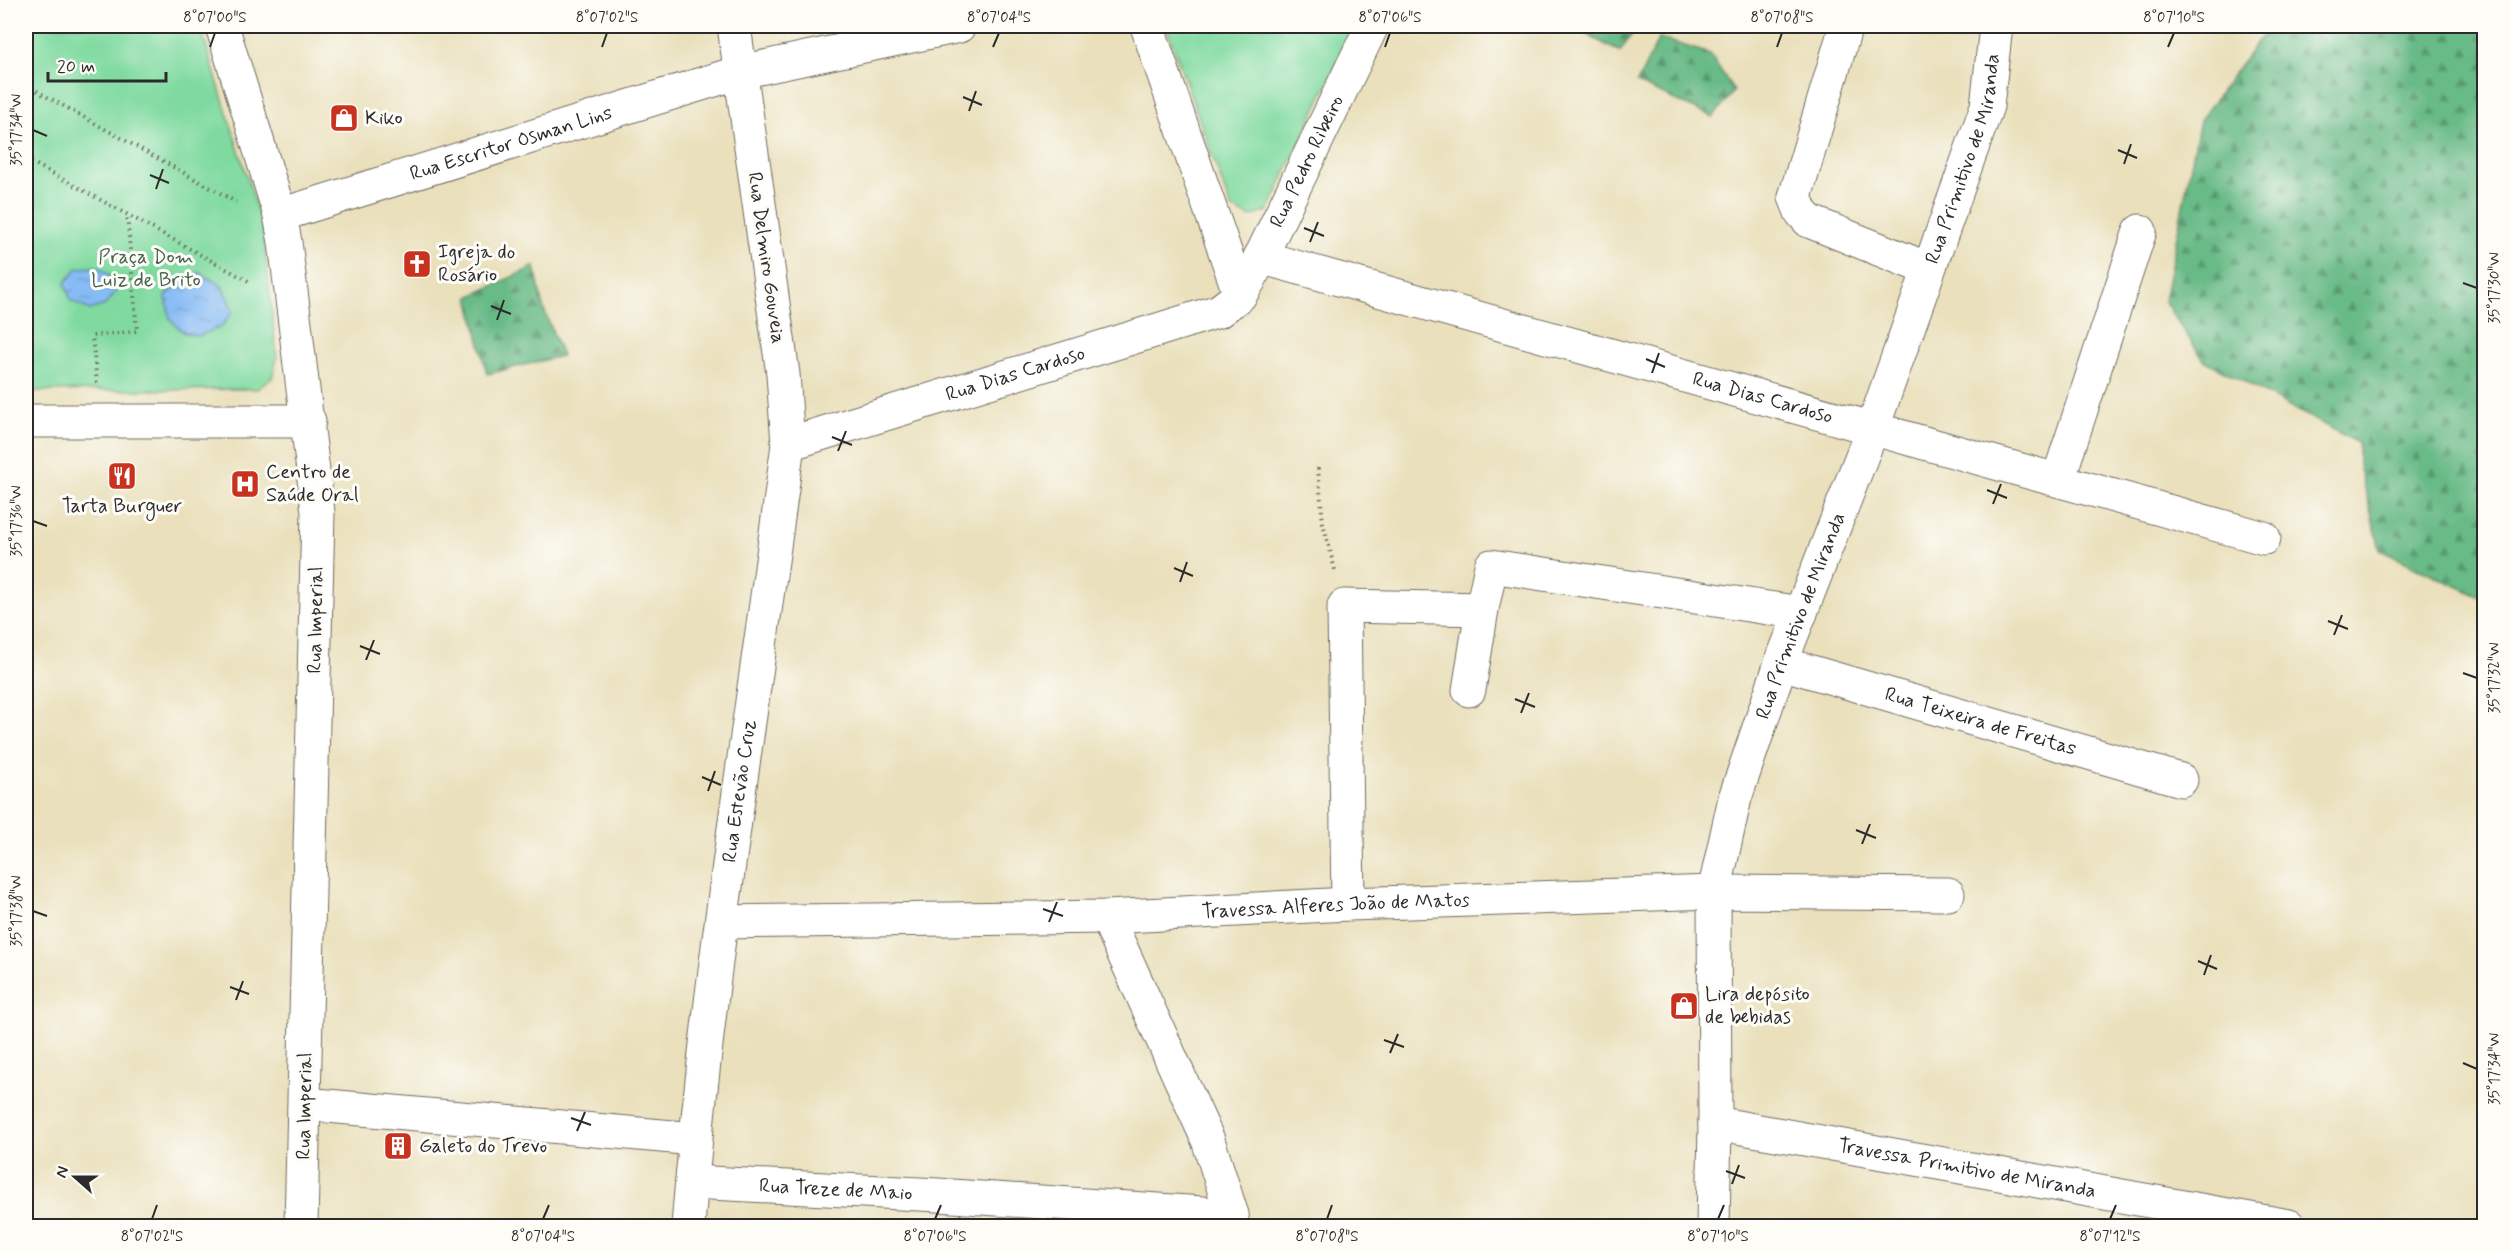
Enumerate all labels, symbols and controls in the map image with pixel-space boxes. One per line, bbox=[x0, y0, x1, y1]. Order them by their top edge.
text: 8°07'00"S bbox=[183, 8, 247, 28]
text: 8°07'02"S bbox=[576, 8, 638, 28]
text: 8°07'04"S bbox=[967, 8, 1031, 28]
text: 8°07'06"S bbox=[1358, 8, 1422, 28]
text: 8°07'08"S bbox=[1750, 8, 1814, 28]
text: 8°07'10"S bbox=[2143, 8, 2205, 28]
scale bar bbox=[48, 45, 166, 83]
street label: Rua Primitivo de Miranda bbox=[1919, 52, 2006, 267]
text: 20 m bbox=[57, 55, 95, 79]
street label: Rua Pedro Ribeiro bbox=[1263, 91, 1350, 232]
text: 35°17'34"W bbox=[7, 94, 27, 166]
street label: Rua Escritor Osman Lins bbox=[407, 99, 616, 187]
shop icon: Kiko bbox=[328, 102, 360, 134]
place label: Kiko bbox=[365, 105, 403, 132]
street label: Rua Delmiro Gouveia bbox=[741, 170, 791, 346]
place label: Igreja do Rosário bbox=[438, 239, 515, 289]
park label: Praça Dom Luiz de Brito bbox=[91, 244, 201, 294]
church icon: Igreja do Rosário bbox=[401, 248, 433, 280]
text: 35°17'30"W bbox=[2485, 252, 2505, 324]
street label: Rua Dias Cardoso bbox=[942, 340, 1089, 408]
street label: Rua Dias Cardoso bbox=[1689, 365, 1836, 430]
place label: Centro de Saúde Oral bbox=[266, 459, 359, 509]
restaurant icon: Tarta Burguer bbox=[106, 460, 138, 492]
hospital icon: Centro de Saúde Oral bbox=[229, 468, 261, 500]
text: 35°17'36"W bbox=[7, 485, 27, 557]
place label: Tarta Burguer bbox=[62, 493, 182, 521]
street label: Rua Primitivo de Miranda bbox=[1749, 508, 1852, 723]
street label: Rua Imperial bbox=[302, 566, 330, 674]
text: 35°17'32"W bbox=[2485, 642, 2505, 714]
street label: Rua Teixeira de Freitas bbox=[1882, 681, 2080, 762]
street label: Rua Estevão Cruz bbox=[716, 718, 763, 864]
text: 35°17'38"W bbox=[7, 875, 27, 947]
street label: Travessa Alferes João de Matos bbox=[1201, 887, 1470, 925]
place label: Lira depósito de bebidas bbox=[1705, 981, 1810, 1031]
shop icon: Lira depósito de bebidas bbox=[1668, 990, 1700, 1022]
text: 35°17'34"W bbox=[2485, 1033, 2505, 1105]
street label: Rua Imperial bbox=[291, 1052, 319, 1160]
building icon: Galeto do Trevo bbox=[382, 1130, 414, 1162]
street label: Travessa Primitivo de Miranda bbox=[1836, 1132, 2098, 1205]
place label: Galeto do Trevo bbox=[419, 1133, 547, 1160]
north arrow bbox=[45, 1147, 105, 1207]
text: N bbox=[51, 1163, 74, 1181]
street label: Rua Treze de Maio bbox=[758, 1172, 913, 1207]
text: 8°07'02"S bbox=[121, 1227, 183, 1247]
text: 8°07'04"S bbox=[511, 1227, 575, 1247]
text: 8°07'06"S bbox=[903, 1227, 967, 1247]
text: 8°07'08"S bbox=[1295, 1227, 1359, 1247]
text: 8°07'10"S bbox=[1687, 1227, 1749, 1247]
text: 8°07'12"S bbox=[2079, 1227, 2141, 1247]

